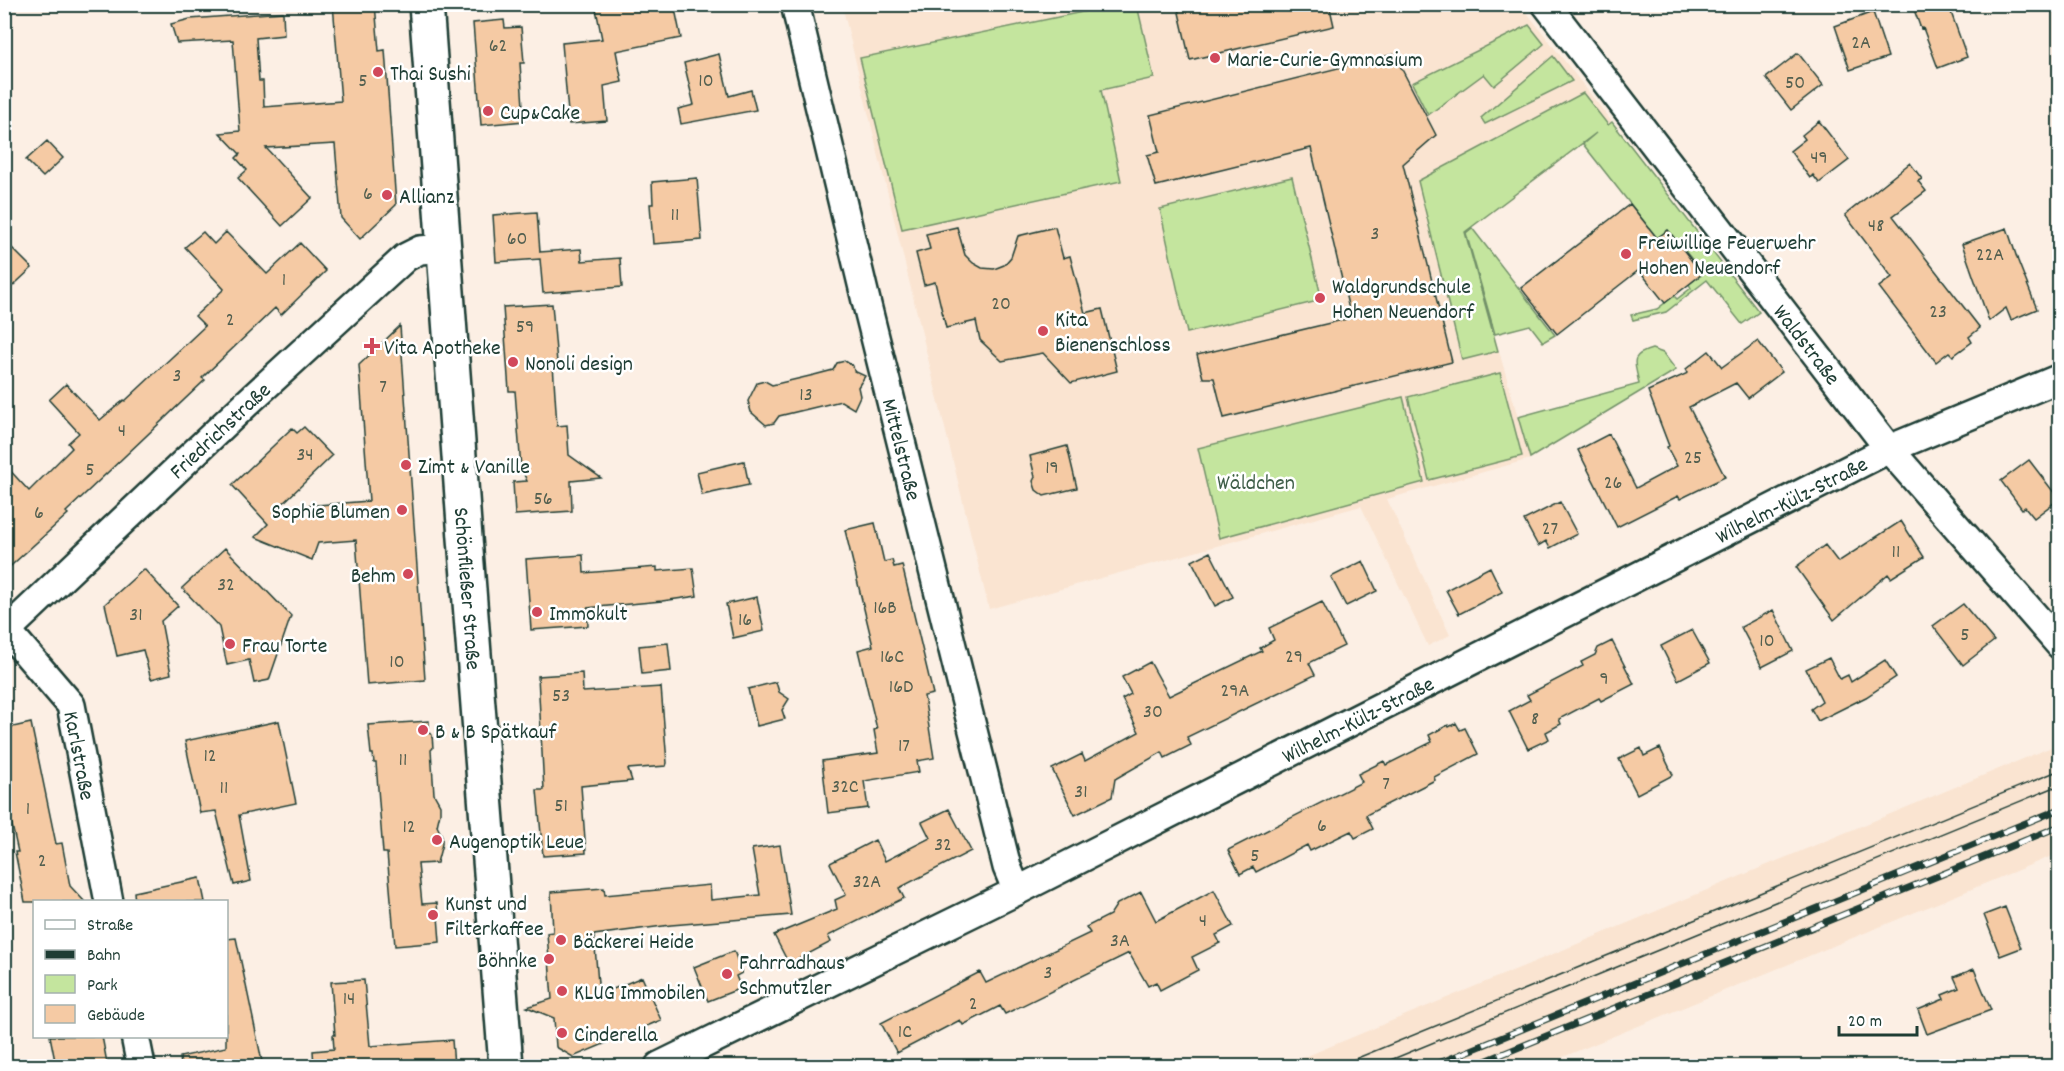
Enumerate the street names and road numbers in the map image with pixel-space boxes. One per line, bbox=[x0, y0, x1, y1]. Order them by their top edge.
street label: Waldstraße bbox=[1764, 299, 1846, 393]
street label: Friedrichstraße bbox=[164, 377, 279, 488]
street label: Mittelstraße bbox=[872, 396, 927, 504]
street label: Wilhelm-Külz-Straße bbox=[1711, 450, 1874, 553]
street label: Schönfließer Straße bbox=[444, 506, 487, 671]
street label: Wilhelm-Külz-Straße bbox=[1277, 670, 1440, 773]
street label: Karlstraße bbox=[54, 709, 101, 803]

